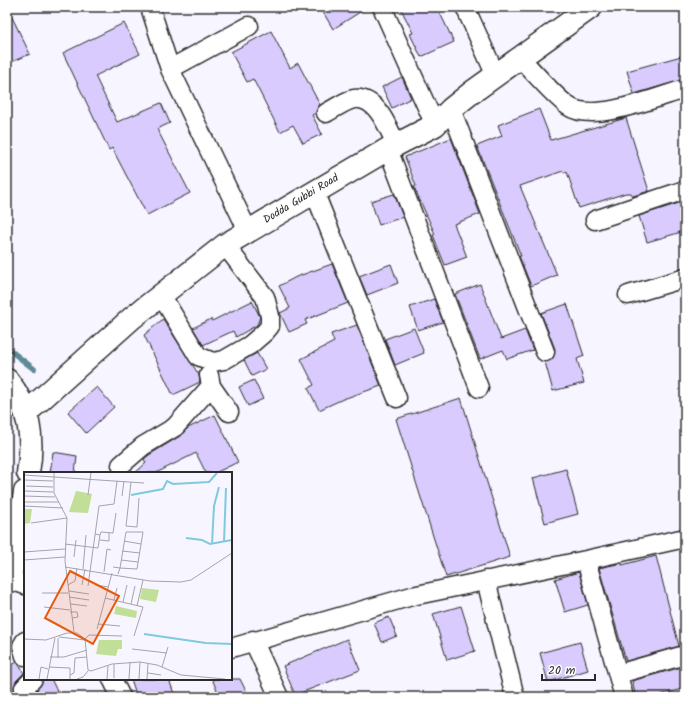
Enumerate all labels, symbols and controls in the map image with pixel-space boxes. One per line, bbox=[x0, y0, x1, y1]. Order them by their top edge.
street label: Dodda Gubbi Road bbox=[260, 169, 343, 229]
inset map bbox=[24, 472, 232, 680]
scale bar bbox=[542, 656, 595, 682]
text: 20 m bbox=[548, 661, 576, 680]

